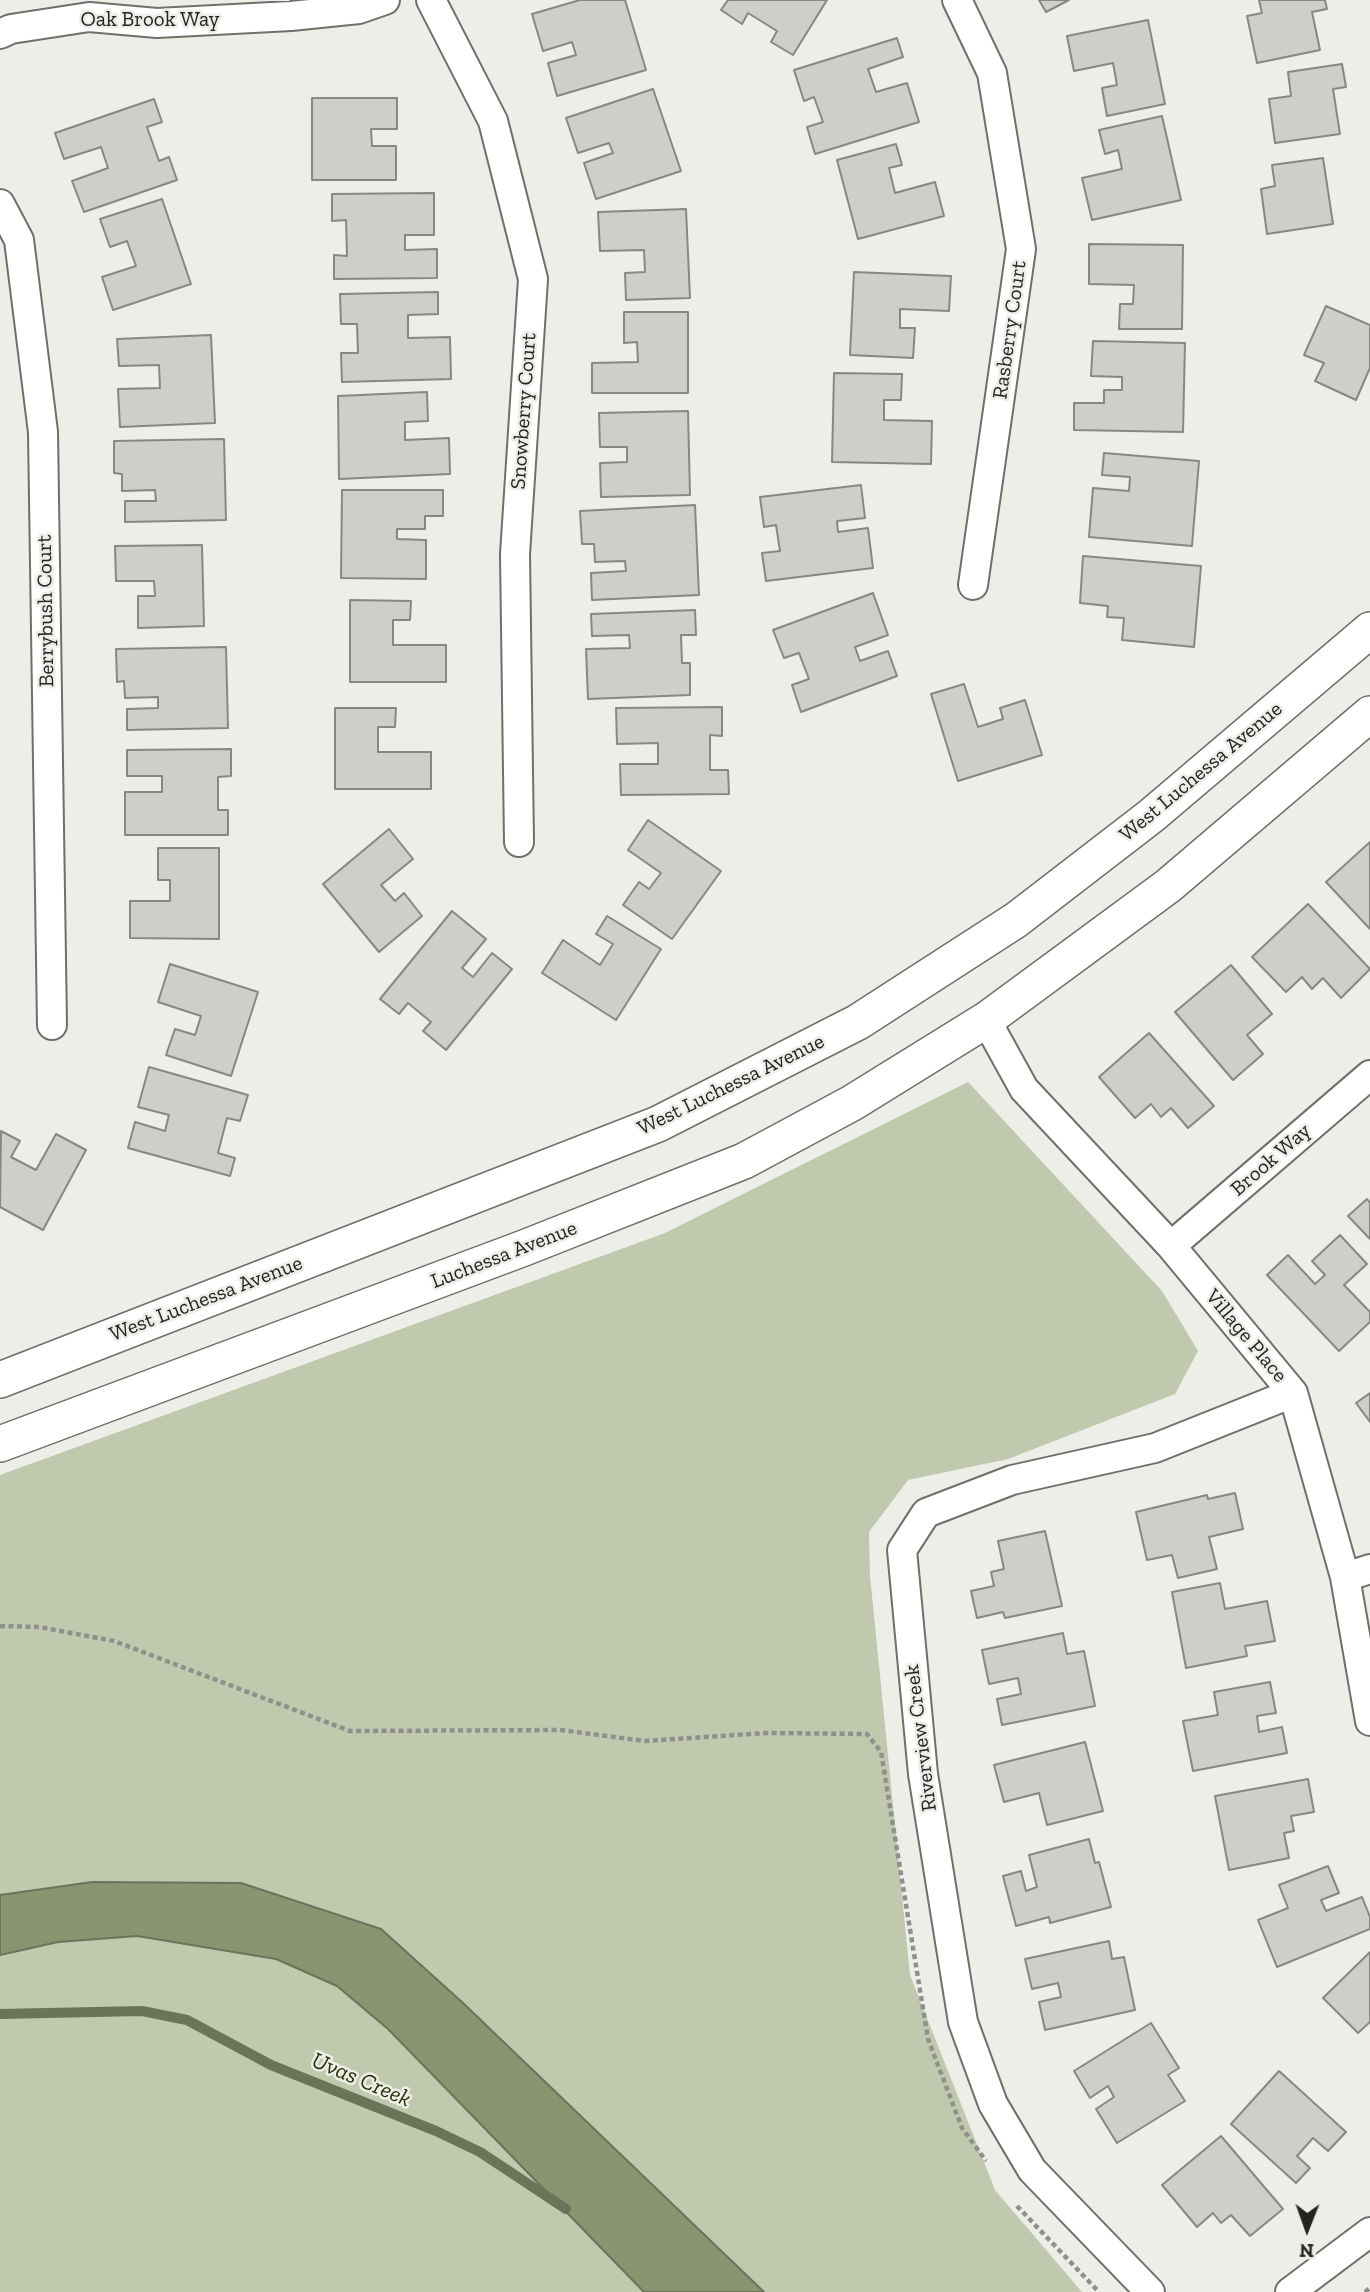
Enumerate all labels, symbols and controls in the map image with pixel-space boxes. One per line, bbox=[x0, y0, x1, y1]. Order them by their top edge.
street label: Oak Brook Way bbox=[81, 7, 219, 33]
street label: Rasberry Court bbox=[988, 259, 1032, 401]
street label: Snowberry Court bbox=[506, 332, 542, 490]
street label: Berrybush Court bbox=[32, 535, 60, 687]
street label: West Luchessa Avenue bbox=[1115, 697, 1287, 847]
street label: West Luchessa Avenue bbox=[634, 1029, 828, 1141]
street label: Brook Way bbox=[1226, 1118, 1316, 1202]
street label: Luchessa Avenue bbox=[427, 1216, 581, 1294]
street label: West Luchessa Avenue bbox=[106, 1251, 306, 1347]
street label: Village Place bbox=[1200, 1284, 1292, 1388]
street label: Riverview Creek bbox=[899, 1663, 943, 1813]
water label: Uvas Creek bbox=[307, 2047, 415, 2113]
north arrow bbox=[1272, 2194, 1342, 2264]
text: N bbox=[1299, 2239, 1314, 2262]

